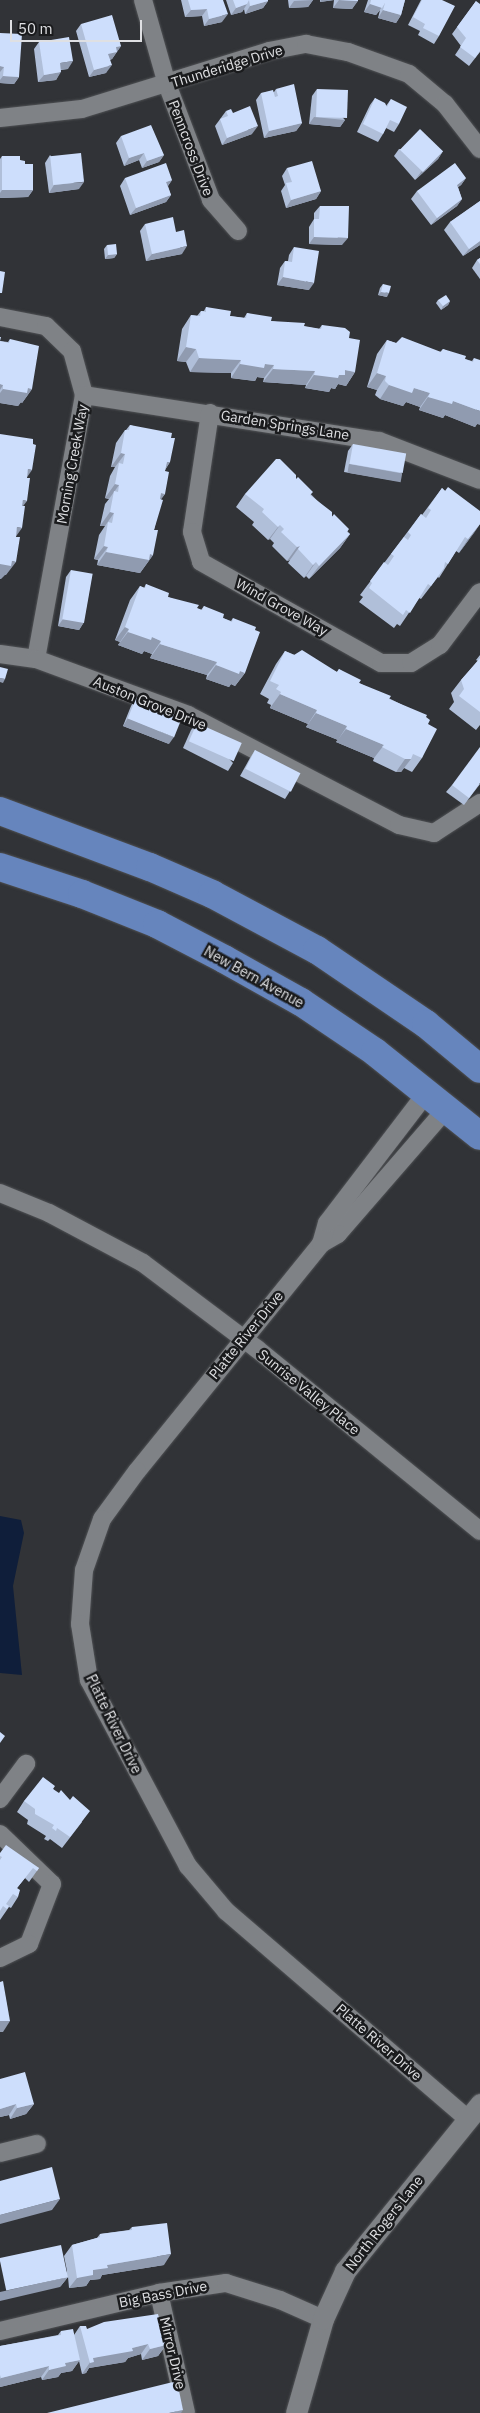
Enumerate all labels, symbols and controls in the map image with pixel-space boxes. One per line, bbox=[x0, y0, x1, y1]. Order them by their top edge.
scale bar bbox=[12, 10, 145, 42]
text: 50 m bbox=[18, 19, 53, 38]
street label: Thunderidge Drive bbox=[169, 41, 285, 91]
street label: Penncross Drive bbox=[165, 98, 217, 198]
street label: Morning Creek Way bbox=[53, 403, 91, 525]
street label: Garden Springs Lane bbox=[220, 407, 350, 443]
street label: Wind Grove Way bbox=[233, 575, 331, 639]
street label: Auston Grove Drive bbox=[91, 673, 209, 733]
street label: New Bern Avenue bbox=[201, 943, 307, 1011]
street label: Platte River Drive bbox=[205, 1288, 287, 1382]
street label: Sunrise Valley Place bbox=[255, 1346, 363, 1438]
street label: Platte River Drive bbox=[83, 1672, 145, 1776]
street label: Platte River Drive bbox=[333, 2000, 425, 2084]
street label: North Rogers Lane bbox=[342, 2172, 426, 2274]
street label: Big Bass Drive bbox=[118, 2277, 208, 2311]
street label: Mirror Drive bbox=[157, 2315, 189, 2391]

